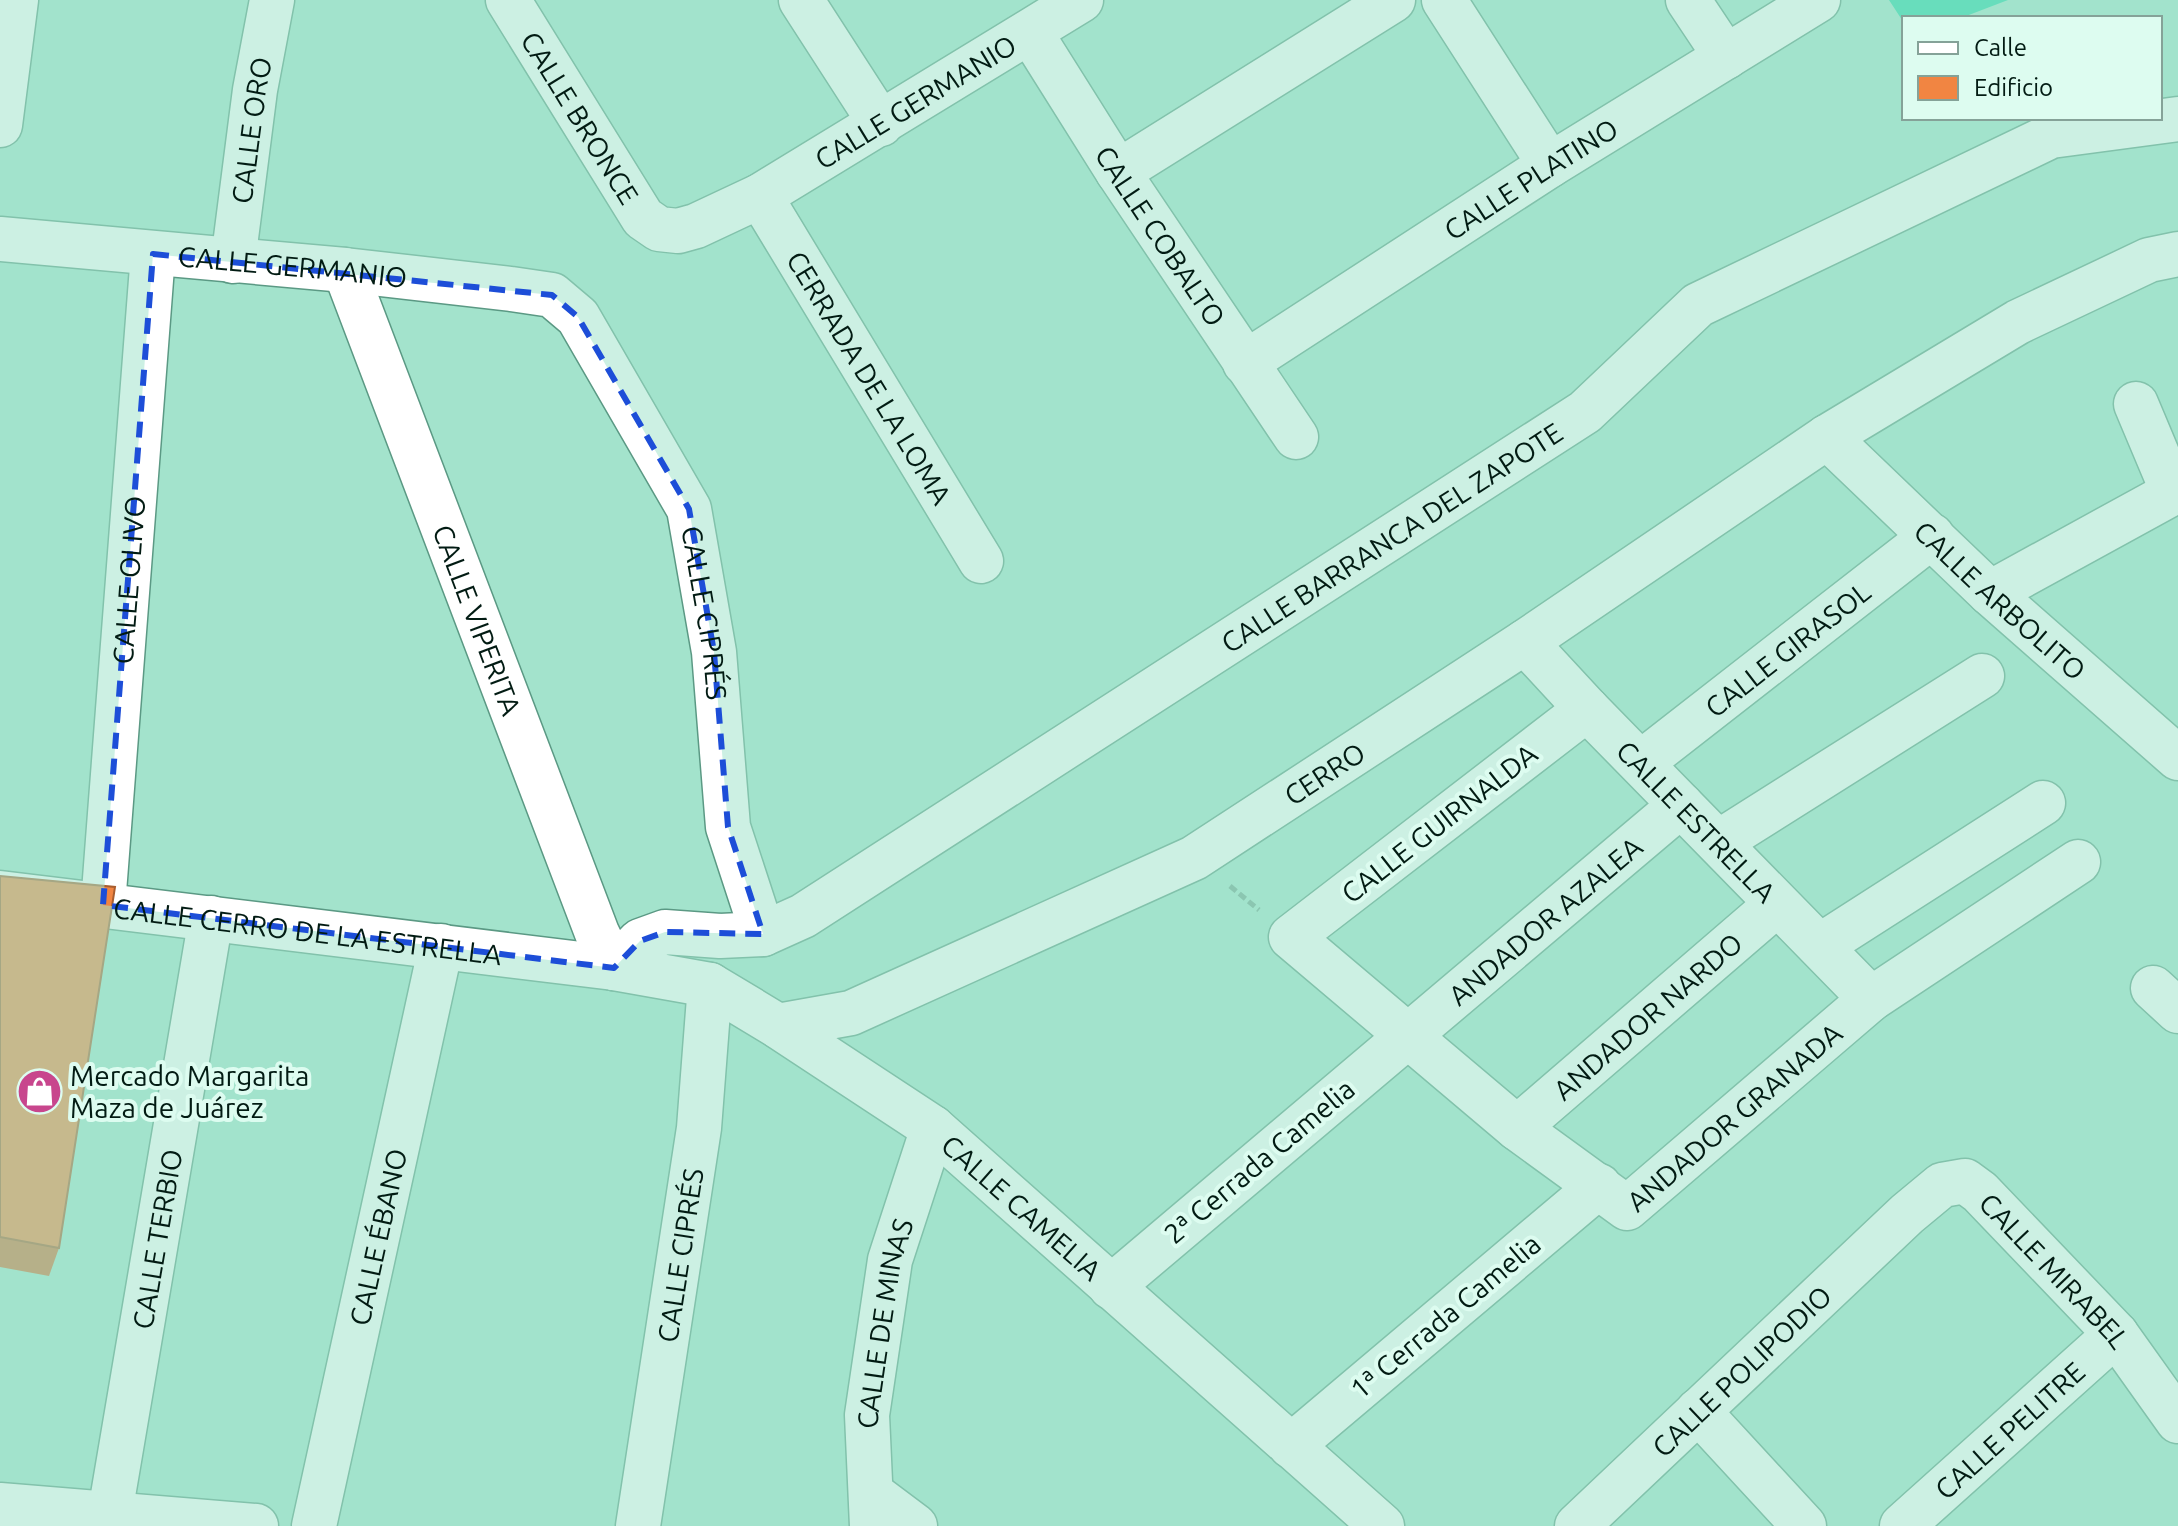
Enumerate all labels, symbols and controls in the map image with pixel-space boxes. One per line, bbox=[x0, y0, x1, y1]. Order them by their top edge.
legend bbox=[1902, 16, 2162, 120]
street label: CALLE BRONCE bbox=[516, 26, 646, 209]
street label: CALLE GERMANIO bbox=[809, 28, 1021, 174]
text: Calle bbox=[1974, 34, 2027, 61]
street label: CALLE ORO bbox=[225, 54, 276, 205]
text: Edificio bbox=[1974, 74, 2053, 101]
street label: CALLE PLATINO bbox=[1438, 112, 1623, 245]
street label: CALLE COBALTO bbox=[1090, 140, 1232, 331]
street label: CALLE GERMANIO bbox=[177, 240, 409, 293]
street label: CERRADA DE LA LOMA bbox=[781, 245, 958, 509]
street label: CALLE BARRANCA DEL ZAPOTE bbox=[1215, 416, 1567, 658]
street label: CALLE OLIVO bbox=[106, 494, 150, 665]
street label: CALLE ARBOLITO bbox=[1909, 514, 2092, 685]
street label: CALLE VIPERITA bbox=[428, 520, 528, 719]
street label: CALLE CIPRÉS bbox=[677, 523, 733, 701]
street label: CALLE GIRASOL bbox=[1699, 575, 1876, 723]
street label: CALLE ESTRELLA bbox=[1611, 734, 1782, 908]
street label: CERRO bbox=[1278, 736, 1370, 810]
street label: CALLE GUIRNALDA bbox=[1335, 737, 1543, 909]
street label: ANDADOR AZALEA bbox=[1442, 830, 1648, 1011]
street label: CALLE CERRO DE LA ESTRELLA bbox=[112, 892, 504, 970]
street label: ANDADOR NARDO bbox=[1547, 926, 1748, 1105]
street label: ANDADOR GRANADA bbox=[1620, 1016, 1847, 1217]
place label: Mercado Margarita Maza de Juárez bbox=[70, 1060, 309, 1123]
shop icon: Mercado Margarita Maza de Juárez bbox=[15, 1067, 63, 1115]
street label: 2ª Cerrada Camelia bbox=[1158, 1073, 1360, 1249]
street label: CALLE CAMELIA bbox=[936, 1128, 1108, 1286]
street label: CALLE ÉBANO bbox=[343, 1146, 412, 1328]
street label: CALLE TERBIO bbox=[126, 1147, 187, 1331]
street label: CALLE CIPRÉS bbox=[651, 1166, 708, 1344]
street label: CALLE MIRABEL bbox=[1974, 1187, 2136, 1354]
street label: CALLE DE MINAS bbox=[851, 1214, 918, 1430]
street label: 1ª Cerrada Camelia bbox=[1344, 1228, 1546, 1404]
street label: CALLE POLIPODIO bbox=[1646, 1279, 1837, 1462]
street label: CALLE PELITRE bbox=[1928, 1355, 2090, 1505]

